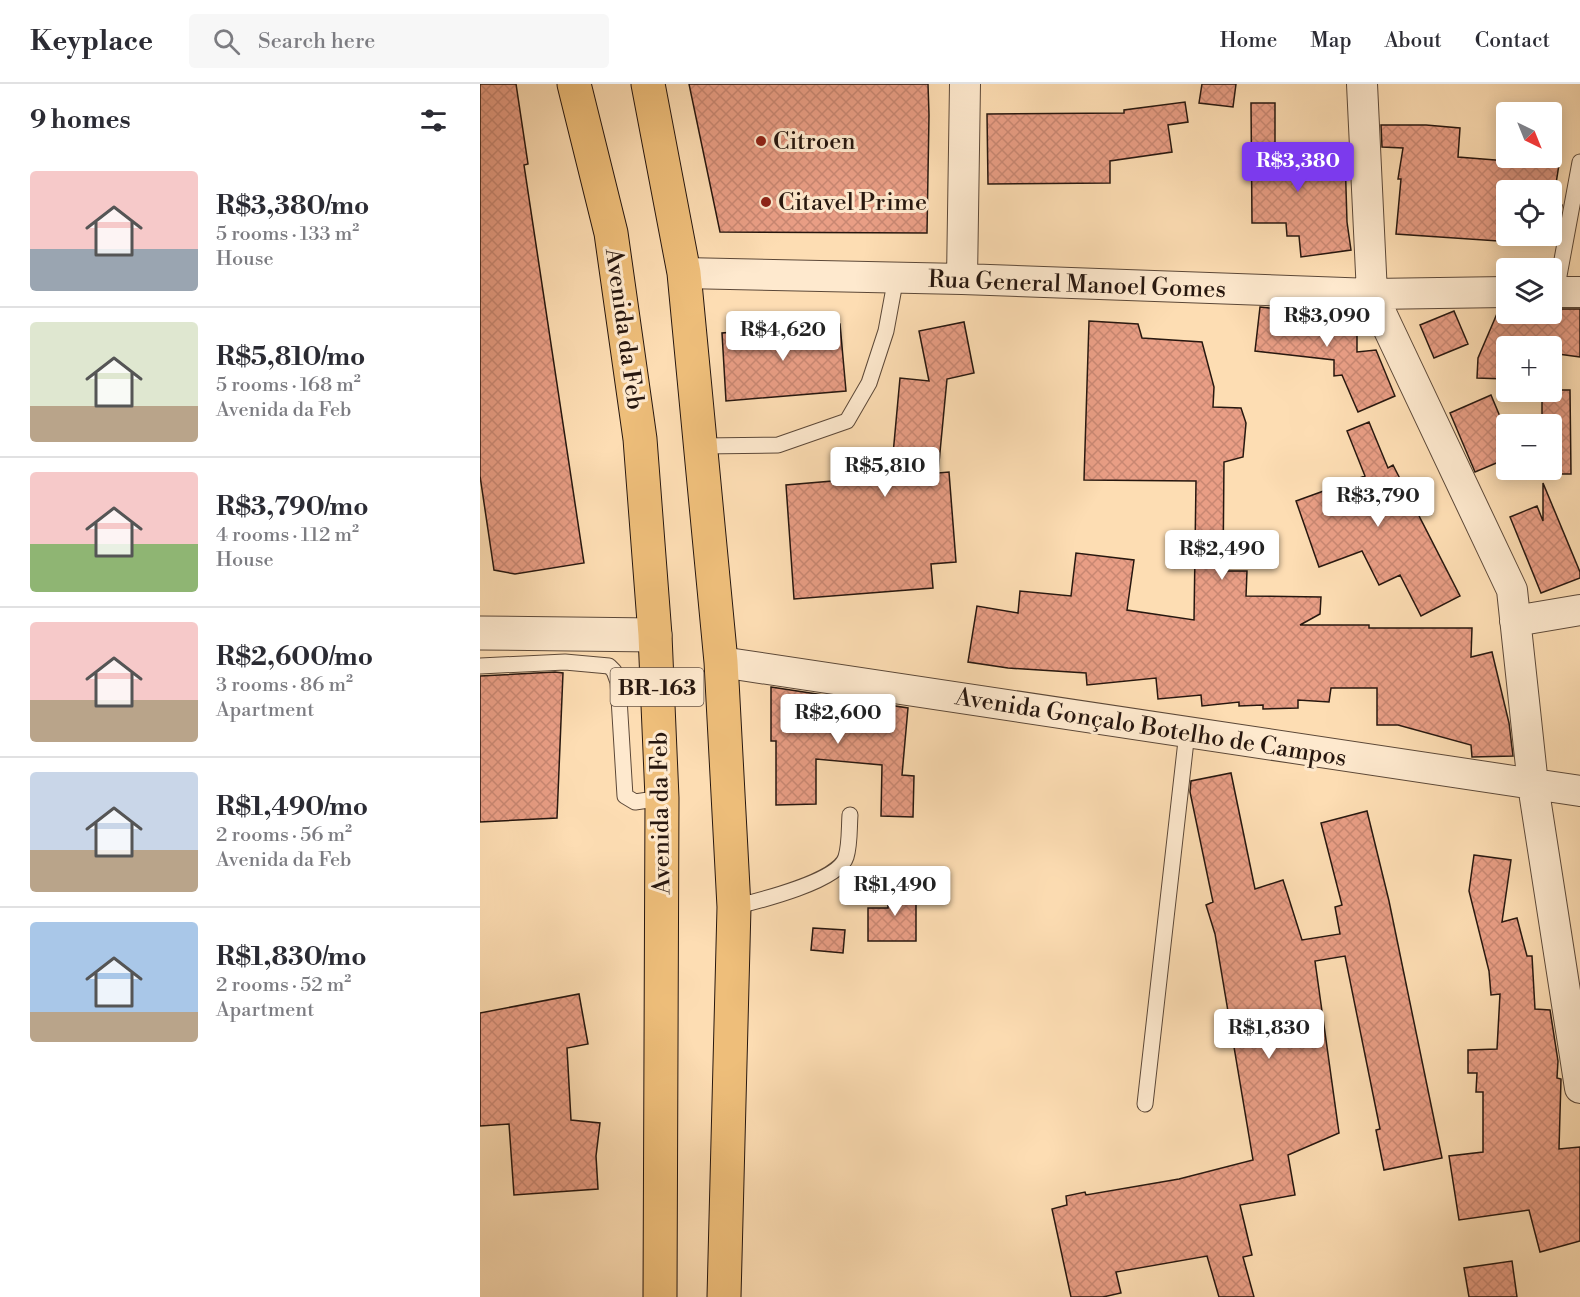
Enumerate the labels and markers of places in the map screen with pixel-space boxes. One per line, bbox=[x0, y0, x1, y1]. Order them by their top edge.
place label: Citroen bbox=[773, 127, 856, 157]
marker: Citroen bbox=[754, 134, 768, 148]
pin: R$3,380 bbox=[1243, 142, 1353, 193]
place label: Citavel Prime bbox=[778, 188, 927, 218]
marker: Citavel Prime bbox=[759, 195, 773, 209]
pin: R$3,090 bbox=[1272, 297, 1382, 348]
pin: R$4,620 bbox=[728, 311, 838, 362]
pin: R$5,810 bbox=[830, 447, 940, 498]
pin: R$3,790 bbox=[1323, 477, 1433, 528]
pin: R$2,490 bbox=[1167, 530, 1277, 581]
pin: R$2,600 bbox=[783, 694, 893, 745]
pin: R$1,490 bbox=[840, 866, 950, 917]
pin: R$1,830 bbox=[1214, 1009, 1324, 1060]

